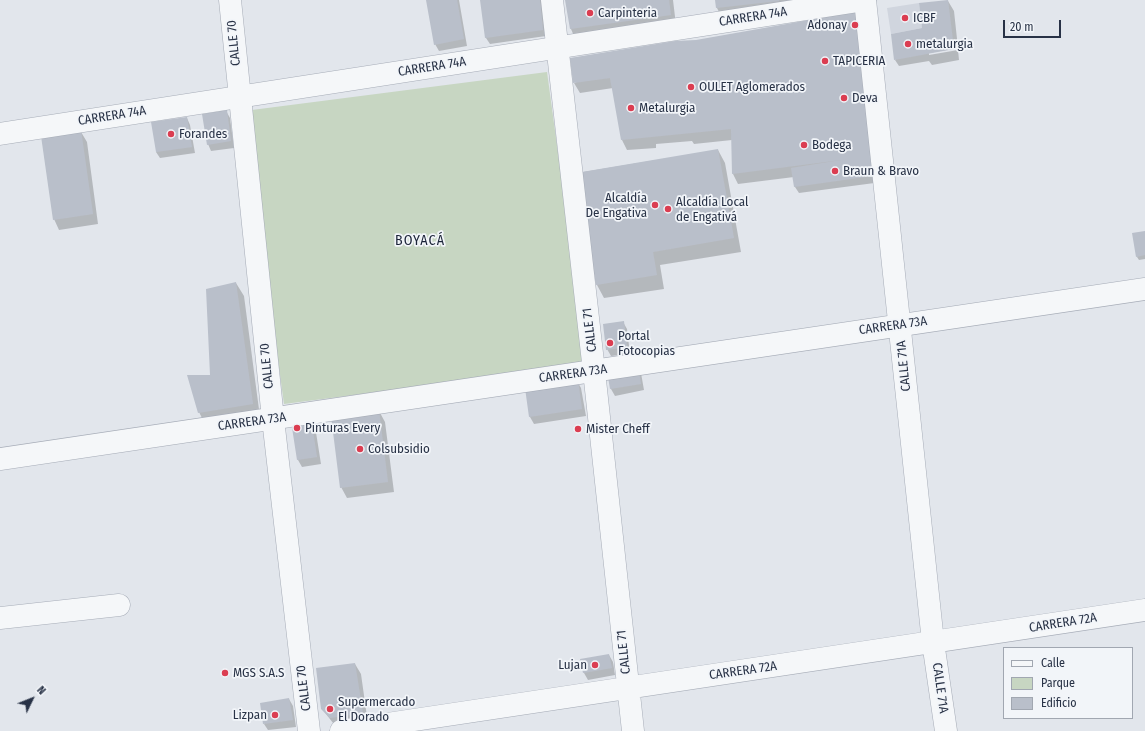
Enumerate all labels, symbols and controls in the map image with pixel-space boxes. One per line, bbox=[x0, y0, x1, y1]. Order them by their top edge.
street label: CARRERA 74A bbox=[718, 4, 788, 30]
place label: Carpinteria bbox=[598, 5, 657, 21]
marker: Carpinteria bbox=[585, 8, 595, 18]
place label: ICBF bbox=[913, 10, 936, 26]
scale bar bbox=[1005, 12, 1063, 38]
marker: ICBF bbox=[900, 13, 910, 23]
place label: Adonay bbox=[808, 17, 847, 33]
street label: CALLE 70 bbox=[224, 19, 244, 67]
marker: Adonay bbox=[850, 20, 860, 30]
text: 20 m bbox=[1010, 20, 1034, 34]
place label: metalurgia bbox=[916, 36, 973, 52]
marker: metalurgia bbox=[903, 39, 913, 49]
place label: TAPICERIA bbox=[833, 53, 885, 69]
street label: CARRERA 74A bbox=[397, 54, 467, 80]
marker: TAPICERIA bbox=[820, 56, 830, 66]
place label: OULET Aglomerados bbox=[699, 79, 805, 95]
marker: OULET Aglomerados bbox=[686, 82, 696, 92]
place label: Deva bbox=[852, 90, 878, 106]
marker: Deva bbox=[839, 93, 849, 103]
place label: Metalurgia bbox=[639, 100, 695, 116]
street label: CARRERA 74A bbox=[77, 103, 147, 129]
marker: Metalurgia bbox=[626, 103, 636, 113]
place label: Forandes bbox=[179, 126, 227, 142]
marker: Forandes bbox=[166, 129, 176, 139]
place label: Bodega bbox=[812, 137, 852, 153]
marker: Bodega bbox=[799, 140, 809, 150]
place label: Braun & Bravo bbox=[843, 163, 919, 179]
marker: Braun & Bravo bbox=[830, 166, 840, 176]
place label: Alcaldía De Engativa bbox=[585, 190, 647, 221]
place label: Alcaldía Local de Engativá bbox=[676, 194, 748, 225]
marker: Alcaldía De Engativa bbox=[650, 200, 660, 210]
marker: Alcaldía Local de Engativá bbox=[663, 204, 673, 214]
district label: BOYACÁ bbox=[395, 233, 445, 249]
street label: CALLE 71 bbox=[580, 307, 600, 353]
street label: CARRERA 73A bbox=[858, 314, 928, 338]
place label: Portal Fotocopias bbox=[618, 328, 675, 359]
marker: Portal Fotocopias bbox=[605, 338, 615, 348]
street label: CALLE 71A bbox=[894, 340, 914, 392]
street label: CALLE 70 bbox=[257, 342, 277, 390]
street label: CARRERA 73A bbox=[538, 362, 608, 386]
street label: CARRERA 73A bbox=[217, 410, 287, 434]
place label: Pinturas Every bbox=[305, 420, 380, 436]
place label: Mister Cheff bbox=[586, 421, 650, 437]
marker: Pinturas Every bbox=[292, 423, 302, 433]
marker: Mister Cheff bbox=[573, 424, 583, 434]
place label: Colsubsidio bbox=[368, 441, 430, 457]
marker: Colsubsidio bbox=[355, 444, 365, 454]
street label: CARRERA 72A bbox=[1028, 610, 1098, 636]
street label: CALLE 71 bbox=[614, 629, 634, 675]
legend bbox=[1003, 647, 1133, 719]
text: Calle bbox=[1041, 656, 1065, 670]
place label: Lujan bbox=[558, 657, 587, 673]
street label: CARRERA 72A bbox=[708, 659, 778, 683]
marker: Lujan bbox=[590, 660, 600, 670]
street label: CALLE 71A bbox=[929, 662, 951, 714]
street label: CALLE 70 bbox=[293, 664, 315, 712]
place label: MGS S.A.S bbox=[233, 665, 284, 681]
marker: MGS S.A.S bbox=[220, 668, 230, 678]
text: Parque bbox=[1041, 676, 1075, 690]
north arrow bbox=[12, 679, 52, 719]
text: N bbox=[34, 684, 48, 697]
place label: Supermercado El Dorado bbox=[338, 694, 415, 725]
text: Edificio bbox=[1041, 696, 1077, 710]
marker: Supermercado El Dorado bbox=[325, 704, 335, 714]
place label: Lizpan bbox=[233, 707, 267, 723]
marker: Lizpan bbox=[270, 710, 280, 720]

